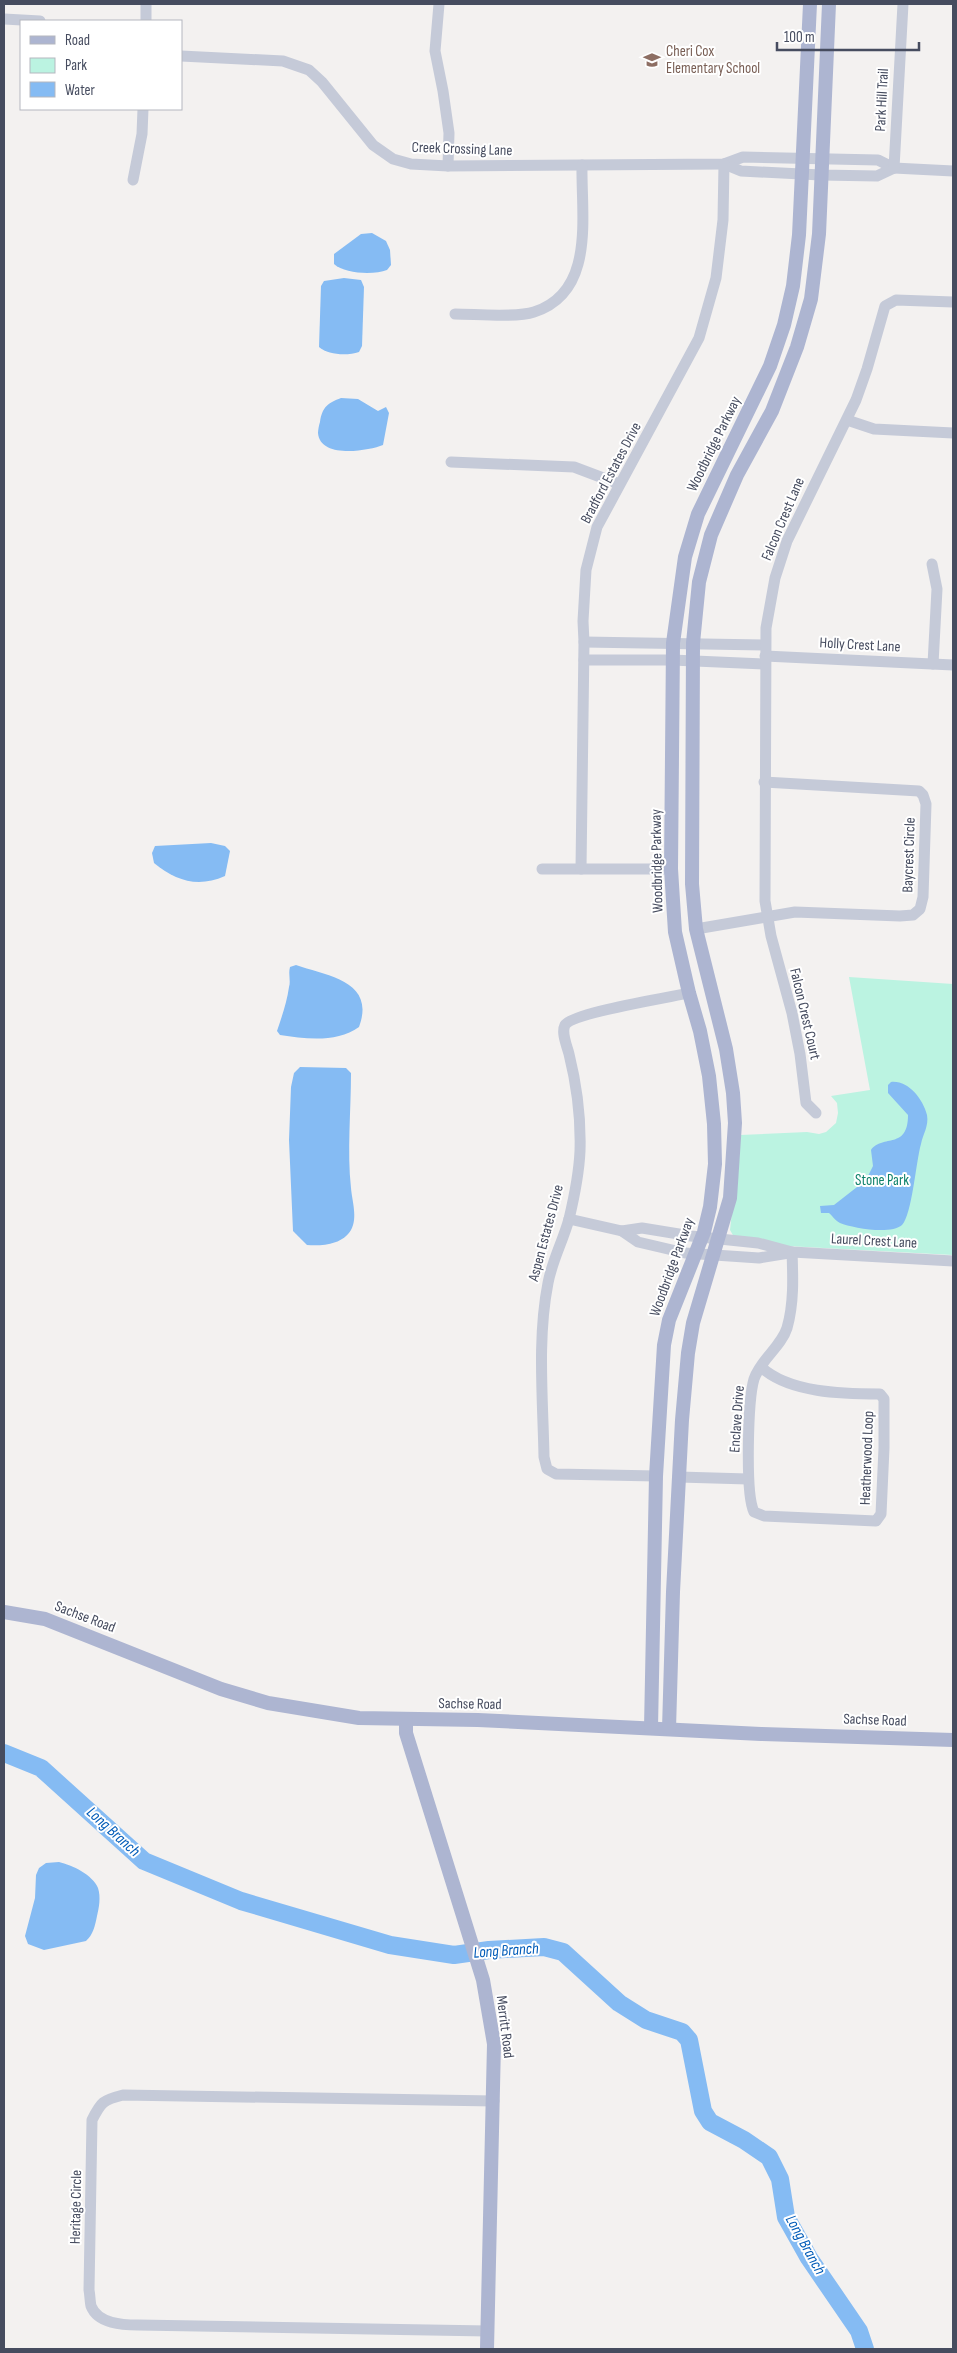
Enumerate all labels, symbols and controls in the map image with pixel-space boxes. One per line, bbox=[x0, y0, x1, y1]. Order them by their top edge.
legend bbox=[20, 20, 182, 110]
scale bar bbox=[777, 20, 920, 52]
text: 100 m bbox=[784, 28, 815, 47]
text: Road bbox=[65, 31, 90, 50]
place label: Cheri Cox Elementary School bbox=[666, 42, 760, 78]
school or university icon: Cheri Cox Elementary School bbox=[642, 50, 662, 70]
text: Park bbox=[65, 56, 87, 75]
street label: Park Hill Trail bbox=[871, 68, 893, 132]
text: Water bbox=[65, 81, 96, 100]
street label: Creek Crossing Lane bbox=[411, 138, 513, 160]
street label: Woodbridge Parkway bbox=[683, 393, 745, 495]
street label: Bradford Estates Drive bbox=[576, 419, 646, 527]
street label: Falcon Crest Lane bbox=[757, 475, 809, 563]
street label: Holly Crest Lane bbox=[819, 633, 901, 657]
street label: Woodbridge Parkway bbox=[647, 809, 667, 913]
street label: Baycrest Circle bbox=[898, 817, 920, 893]
street label: Falcon Crest Court bbox=[785, 966, 825, 1062]
park label: Stone Park bbox=[855, 1171, 909, 1190]
street label: Aspen Estates Drive bbox=[524, 1183, 568, 1284]
street label: Woodbridge Parkway bbox=[645, 1215, 699, 1319]
street label: Laurel Crest Lane bbox=[830, 1229, 918, 1253]
street label: Enclave Drive bbox=[725, 1385, 749, 1453]
street label: Heatherwood Loop bbox=[856, 1410, 878, 1506]
street label: Sachse Road bbox=[52, 1597, 118, 1637]
street label: Sachse Road bbox=[438, 1694, 502, 1714]
street label: Sachse Road bbox=[843, 1709, 907, 1731]
water label: Long Branch bbox=[82, 1803, 144, 1861]
water label: Long Branch bbox=[473, 1939, 539, 1963]
street label: Merritt Road bbox=[492, 1995, 518, 2059]
street label: Heritage Circle bbox=[66, 2170, 86, 2244]
water label: Long Branch bbox=[781, 2212, 829, 2278]

